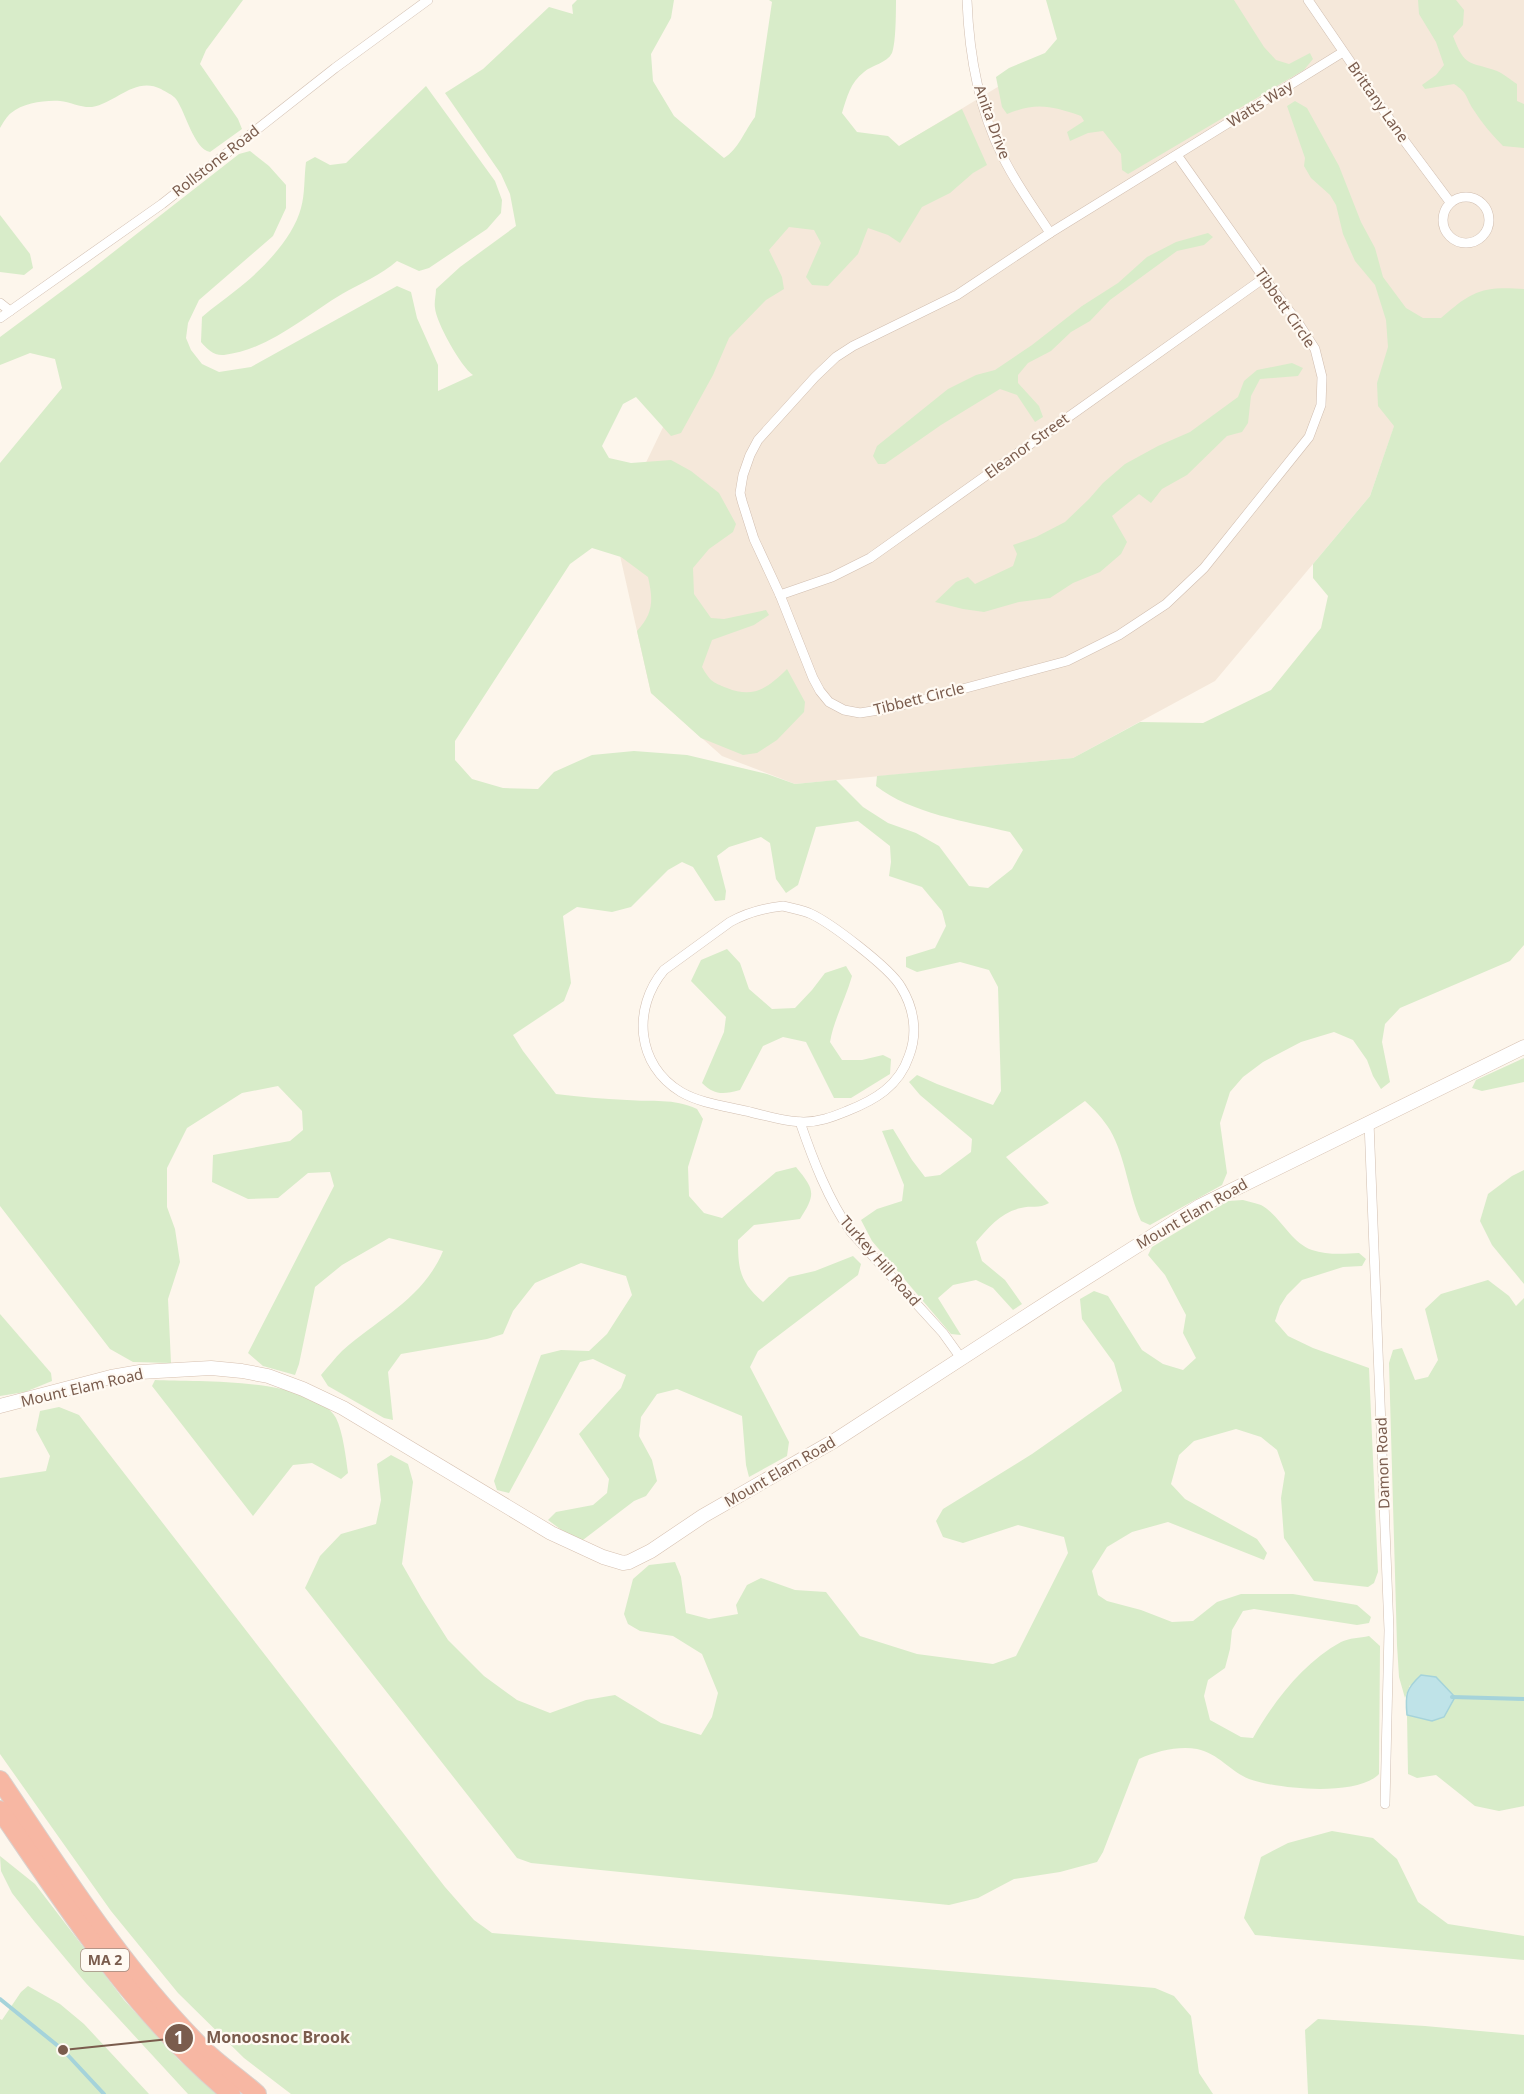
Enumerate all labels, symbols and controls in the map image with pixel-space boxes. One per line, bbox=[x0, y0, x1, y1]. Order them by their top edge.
street label: Brittany Lane bbox=[1344, 57, 1414, 146]
street label: Watts Way bbox=[1223, 75, 1296, 131]
street label: Anita Drive bbox=[970, 82, 1016, 162]
street label: Rollstone Road bbox=[168, 120, 263, 201]
street label: Tibbett Circle bbox=[1251, 264, 1321, 351]
street label: Eleanor Street bbox=[980, 408, 1073, 482]
street label: Tibbett Circle bbox=[871, 677, 966, 719]
street label: Mount Elam Road bbox=[1132, 1173, 1251, 1253]
street label: Turkey Hill Road bbox=[836, 1211, 926, 1310]
street label: Mount Elam Road bbox=[19, 1363, 145, 1411]
street label: Damon Road bbox=[1370, 1417, 1394, 1509]
street label: Mount Elam Road bbox=[720, 1431, 839, 1511]
road number: MA 2 bbox=[81, 1949, 129, 1971]
callout: Monoosnoc Brook bbox=[164, 2021, 362, 2055]
text: 1 bbox=[174, 2025, 184, 2049]
text: Monoosnoc Brook bbox=[206, 2026, 350, 2048]

